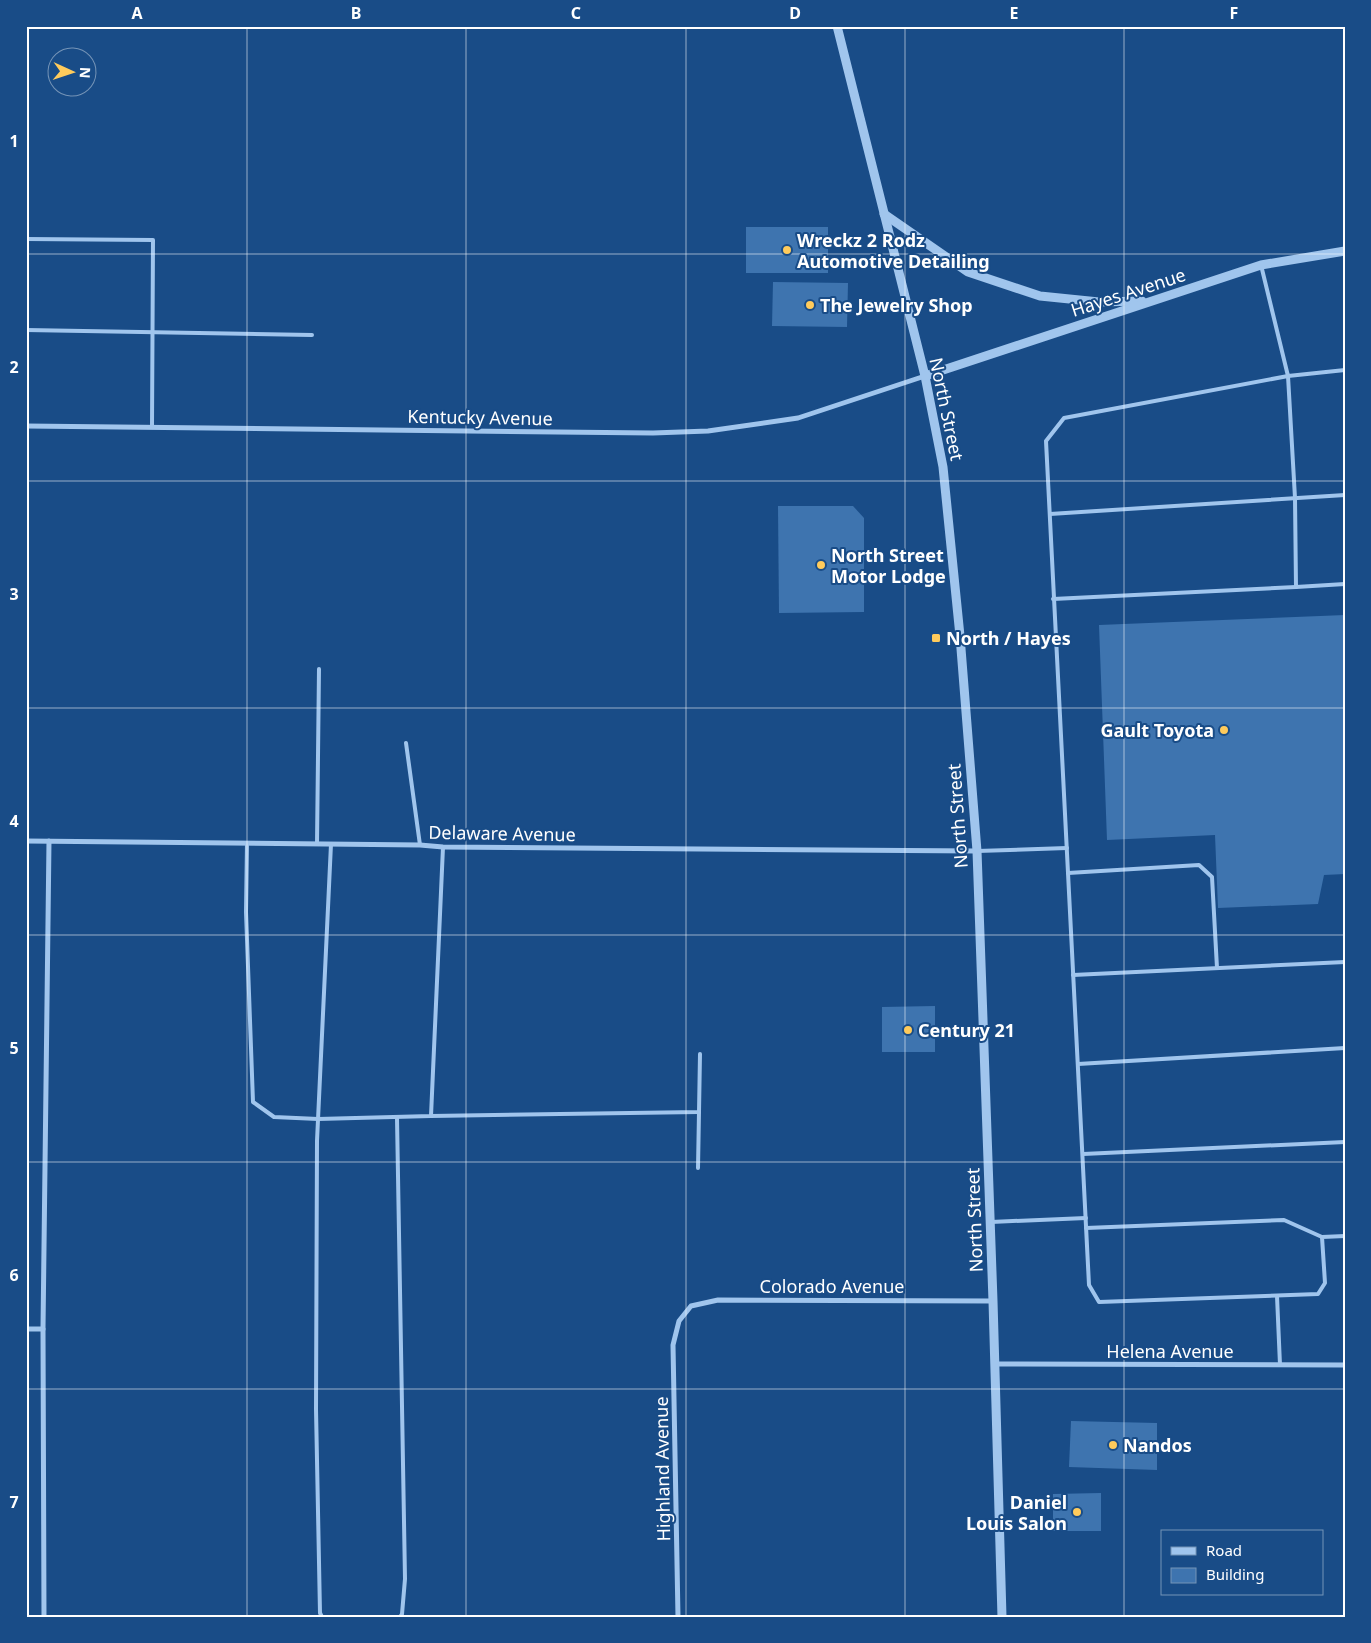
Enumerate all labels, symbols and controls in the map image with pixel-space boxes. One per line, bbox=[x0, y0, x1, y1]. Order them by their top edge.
text: A bbox=[131, 2, 143, 24]
text: B bbox=[351, 2, 361, 24]
text: C bbox=[571, 2, 581, 24]
text: D bbox=[789, 2, 801, 24]
text: E bbox=[1010, 2, 1019, 24]
text: F bbox=[1230, 2, 1238, 24]
north arrow bbox=[48, 48, 98, 98]
text: N bbox=[76, 67, 95, 79]
text: 1 bbox=[9, 130, 19, 152]
place label: Wreckz 2 Rodz Automotive Detailing bbox=[797, 228, 990, 273]
marker: Wreckz 2 Rodz Automotive Detailing bbox=[781, 244, 793, 256]
street label: Hayes Avenue bbox=[1068, 262, 1188, 322]
place label: The Jewelry Shop bbox=[820, 293, 973, 317]
marker: The Jewelry Shop bbox=[804, 299, 816, 311]
street label: North Street bbox=[924, 355, 970, 463]
text: 2 bbox=[9, 356, 19, 378]
street label: Kentucky Avenue bbox=[407, 404, 553, 430]
place label: North Street Motor Lodge bbox=[831, 543, 946, 588]
marker: North Street Motor Lodge bbox=[815, 559, 827, 571]
text: 3 bbox=[9, 583, 19, 605]
place label: North / Hayes bbox=[946, 626, 1071, 650]
marker: North / Hayes bbox=[930, 632, 942, 644]
place label: Gault Toyota bbox=[1100, 718, 1214, 742]
marker: Gault Toyota bbox=[1218, 724, 1230, 736]
street label: North Street bbox=[941, 763, 973, 869]
text: 4 bbox=[9, 810, 19, 832]
street label: Delaware Avenue bbox=[428, 820, 576, 846]
place label: Century 21 bbox=[918, 1018, 1015, 1042]
marker: Century 21 bbox=[902, 1024, 914, 1036]
text: 5 bbox=[9, 1037, 19, 1059]
street label: North Street bbox=[960, 1167, 988, 1273]
text: 6 bbox=[9, 1264, 19, 1286]
street label: Colorado Avenue bbox=[760, 1274, 904, 1298]
street label: Helena Avenue bbox=[1106, 1339, 1234, 1363]
street label: Highland Avenue bbox=[649, 1396, 675, 1542]
place label: Nandos bbox=[1123, 1433, 1192, 1457]
marker: Nandos bbox=[1107, 1439, 1119, 1451]
place label: Daniel Louis Salon bbox=[966, 1490, 1067, 1535]
text: 7 bbox=[9, 1491, 19, 1513]
marker: Daniel Louis Salon bbox=[1071, 1506, 1083, 1518]
legend bbox=[1161, 1530, 1324, 1596]
text: Road bbox=[1206, 1540, 1242, 1560]
text: Building bbox=[1206, 1564, 1264, 1584]

